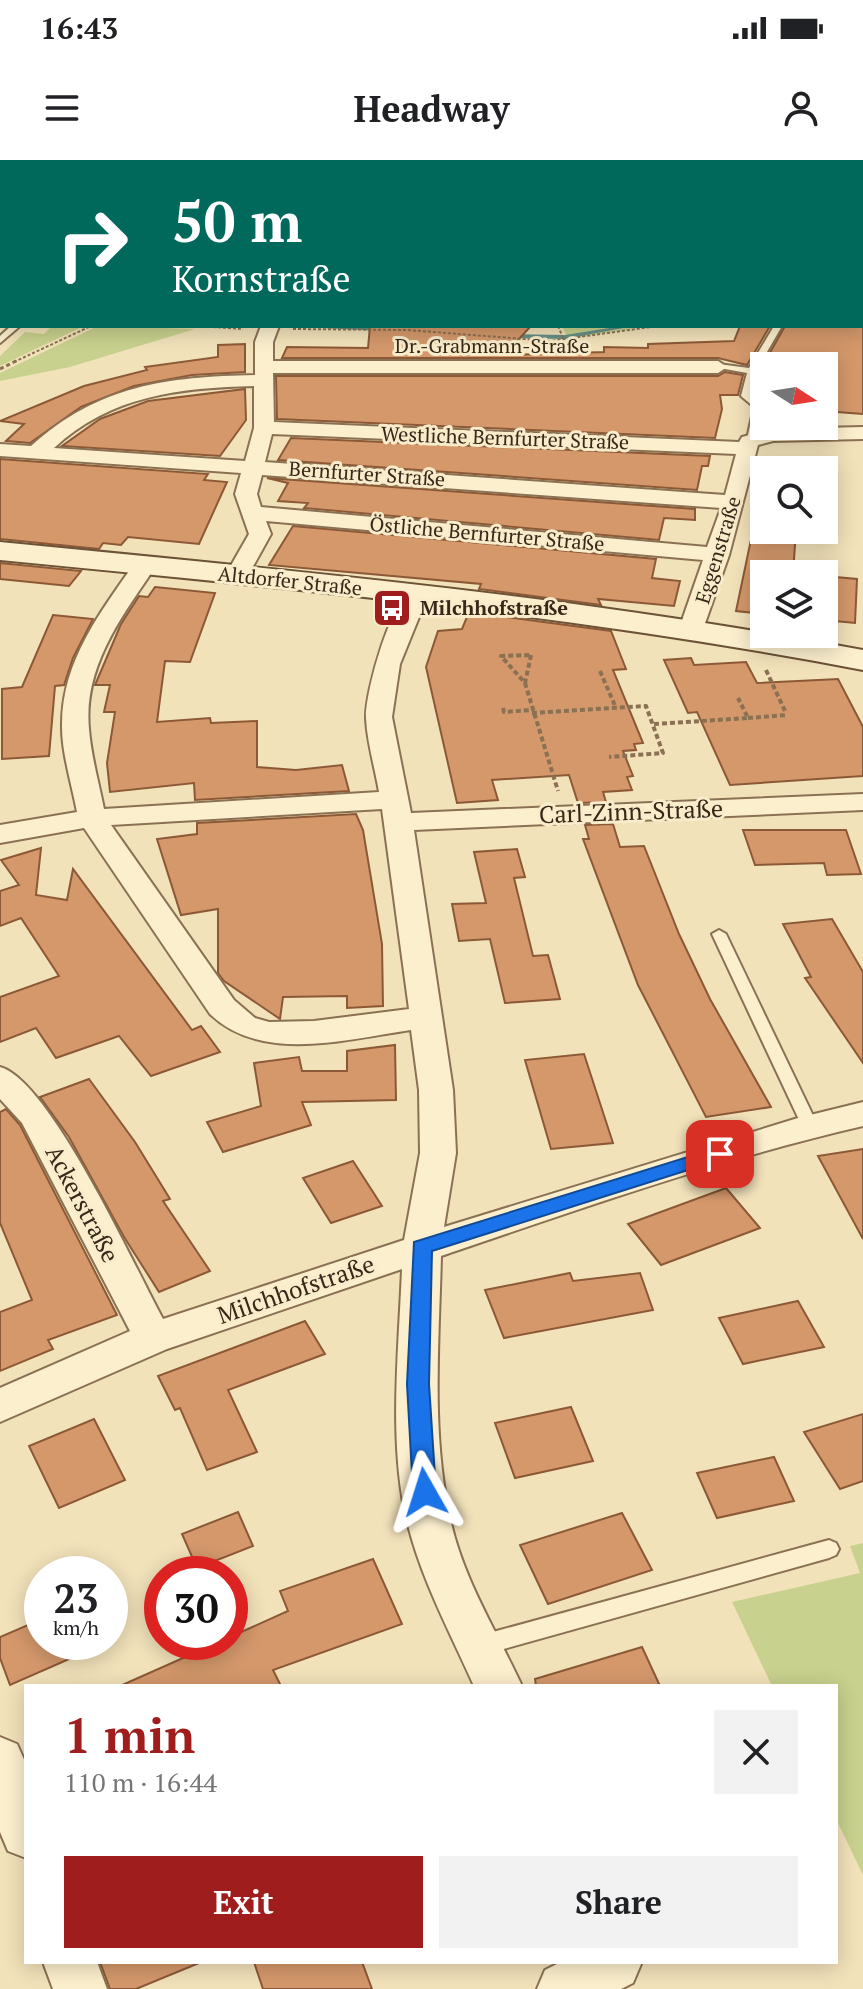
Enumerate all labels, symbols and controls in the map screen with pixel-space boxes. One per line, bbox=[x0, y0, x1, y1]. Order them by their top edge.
text: 16:43 bbox=[40, 8, 118, 48]
text: Headway bbox=[354, 85, 509, 132]
icon: menu bbox=[40, 86, 84, 130]
icon: person bbox=[779, 86, 823, 130]
text: 50 m bbox=[172, 184, 302, 258]
icon: right bbox=[40, 192, 144, 296]
text: Kornstraße bbox=[172, 255, 351, 302]
street label: Dr.-Grabmann-Straße bbox=[395, 332, 589, 359]
north arrow bbox=[750, 352, 838, 440]
map controls bbox=[750, 352, 838, 648]
street label: Westliche Bernfurter Straße bbox=[381, 420, 630, 455]
street label: Bernfurter Straße bbox=[288, 455, 446, 492]
button: search bbox=[750, 456, 838, 544]
street label: Eggenstraße bbox=[688, 493, 747, 607]
street label: Östliche Bernfurter Straße bbox=[369, 510, 606, 557]
street label: Altdorfer Straße bbox=[217, 560, 363, 601]
button: layers bbox=[750, 560, 838, 648]
bus stop icon: Milchhofstraße bbox=[371, 587, 413, 629]
place label: Milchhofstraße bbox=[420, 594, 568, 621]
street label: Carl-Zinn-Straße bbox=[538, 792, 724, 830]
pin bbox=[686, 1120, 754, 1188]
icon: arrive bbox=[698, 1132, 742, 1176]
street label: Ackerstraße bbox=[39, 1139, 127, 1268]
street label: Milchhofstraße bbox=[213, 1247, 378, 1331]
position arrow bbox=[383, 1450, 467, 1534]
speed limit sign: 30 bbox=[144, 1556, 248, 1660]
text: 23 bbox=[53, 1571, 99, 1624]
text: km/h bbox=[53, 1614, 99, 1641]
text: 1 min bbox=[64, 1703, 195, 1767]
button: close bbox=[714, 1710, 798, 1794]
text: 110 m · 16:44 bbox=[64, 1765, 217, 1799]
button: Exit bbox=[64, 1856, 423, 1948]
button: Share bbox=[439, 1856, 798, 1948]

